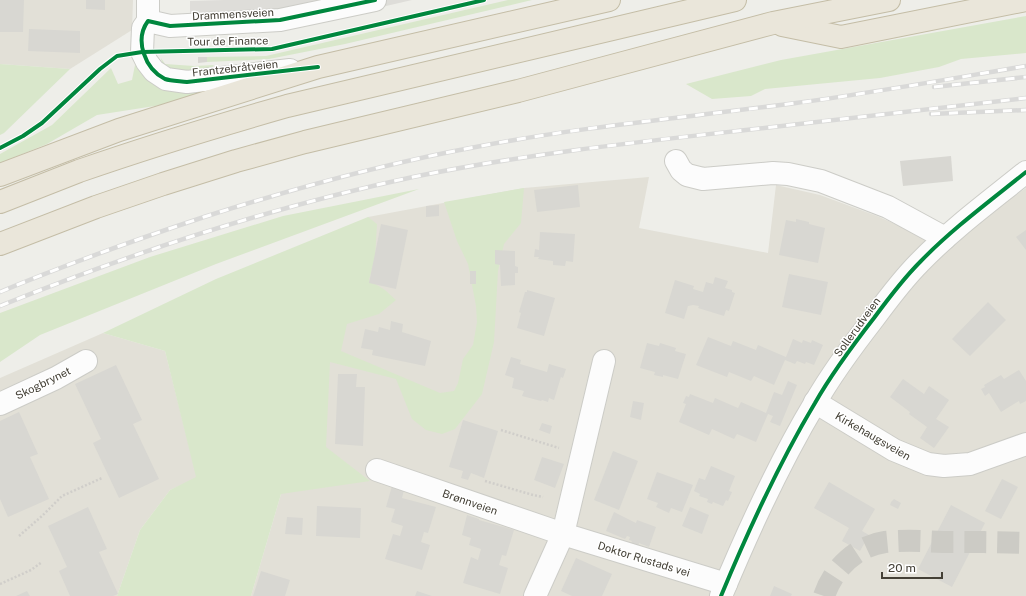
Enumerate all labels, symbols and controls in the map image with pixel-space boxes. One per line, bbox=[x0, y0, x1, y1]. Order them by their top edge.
street label: Drammensveien bbox=[192, 6, 274, 22]
street label: Tour de Finance bbox=[187, 34, 269, 48]
street label: Frantzebråtveien bbox=[191, 58, 279, 78]
street label: Sollerudveien bbox=[831, 295, 883, 359]
street label: Skogbrynet bbox=[13, 364, 73, 402]
street label: Kirkehaugsveien bbox=[833, 410, 913, 462]
street label: Brønnveien bbox=[441, 487, 499, 517]
street label: Doktor Rustads vei bbox=[596, 539, 692, 579]
scale bar bbox=[882, 554, 942, 580]
text: 20 m bbox=[888, 561, 916, 575]

